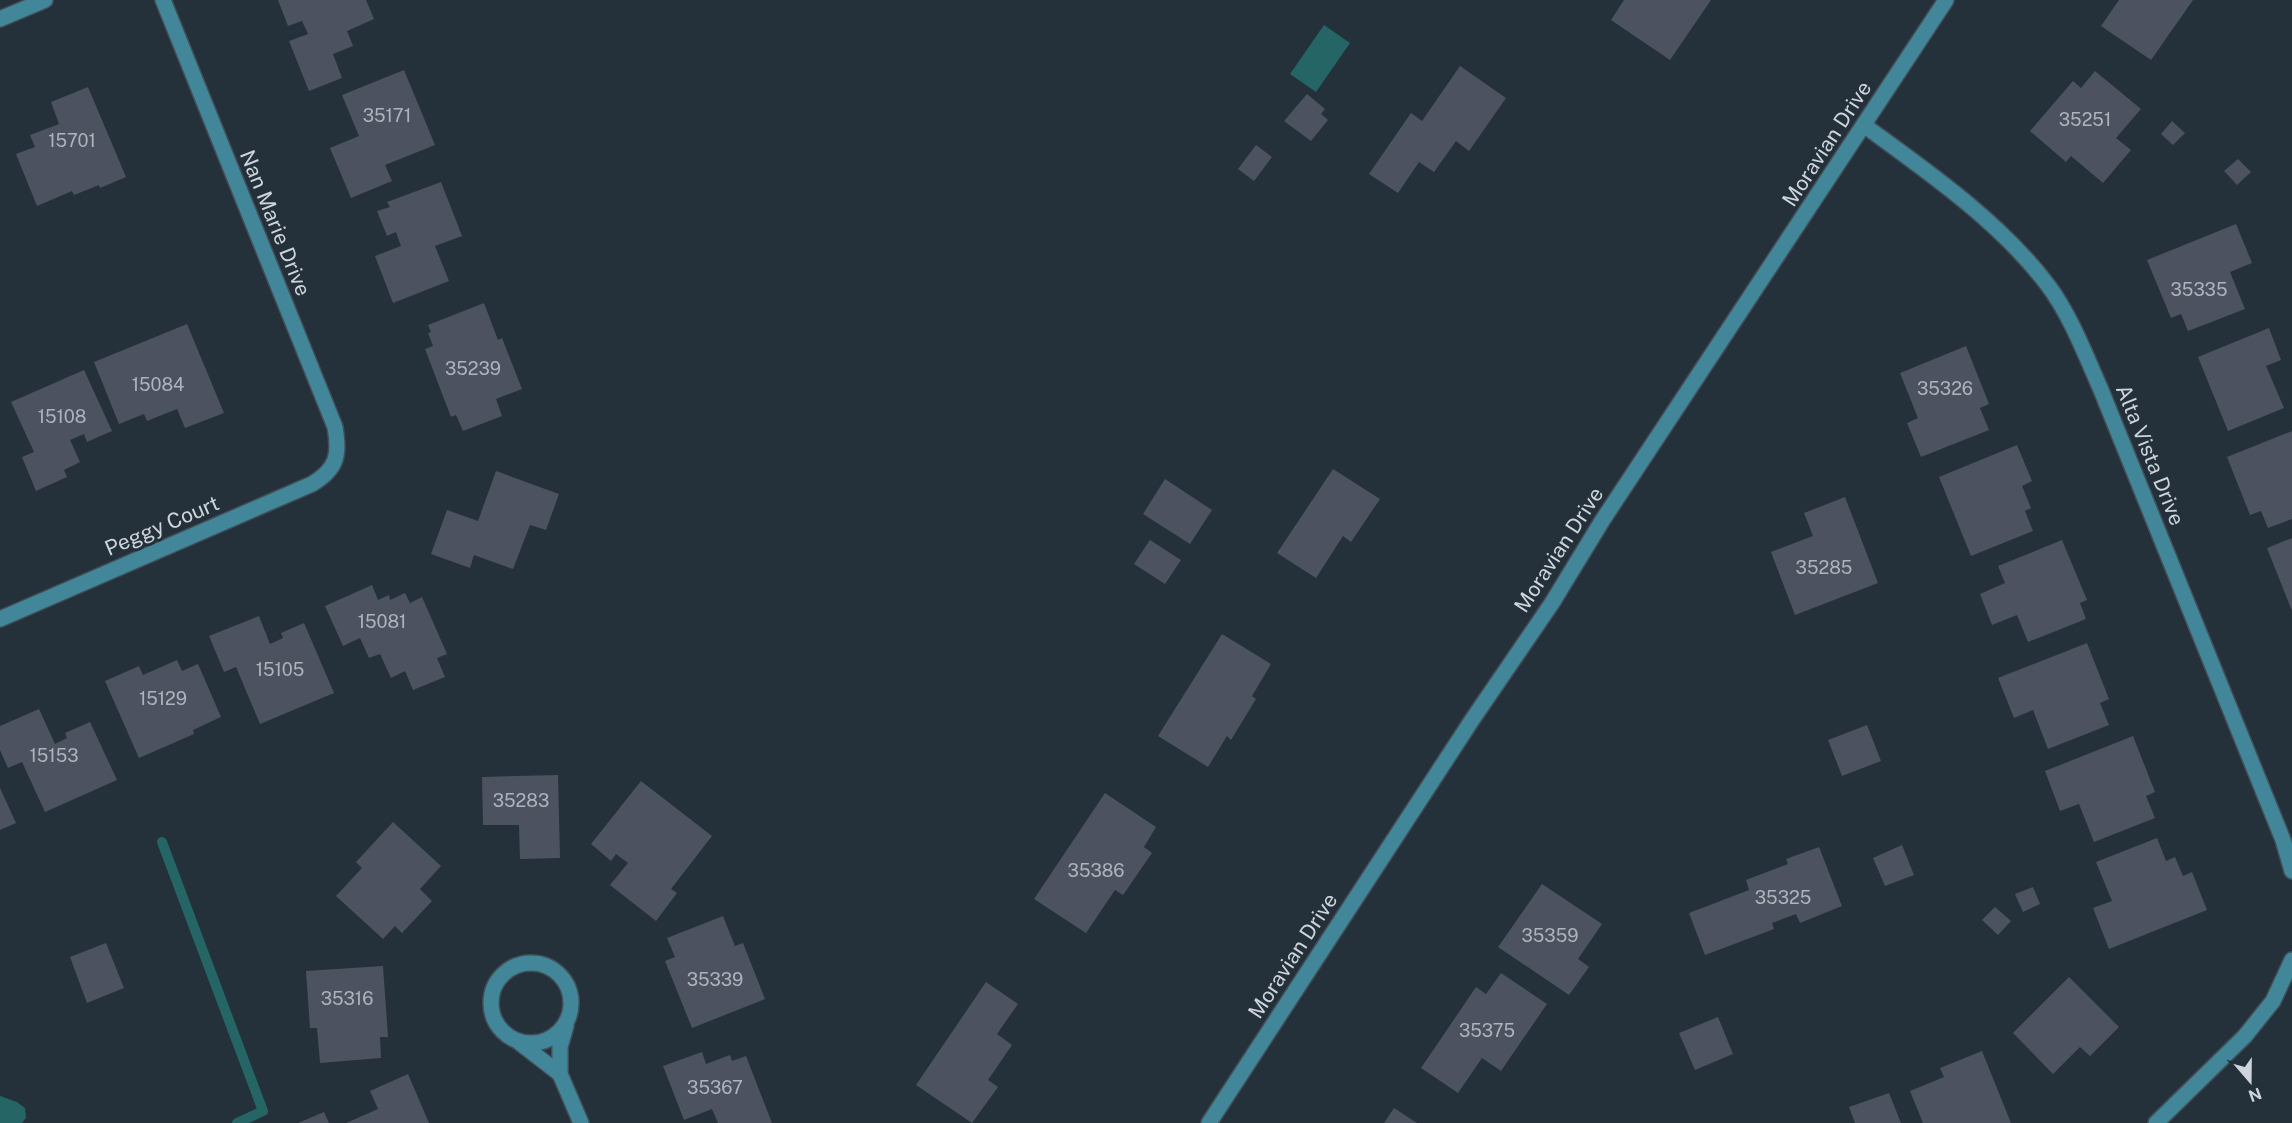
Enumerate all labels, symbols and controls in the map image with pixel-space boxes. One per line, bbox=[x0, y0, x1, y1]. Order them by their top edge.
street label: Moravian Drive bbox=[1777, 76, 1876, 211]
house number: 35171 bbox=[363, 105, 411, 126]
house number: 35251 bbox=[2059, 109, 2111, 130]
house number: 15701 bbox=[48, 130, 96, 151]
street label: Nan Marie Drive bbox=[235, 146, 316, 299]
house number: 35335 bbox=[2171, 279, 2227, 300]
house number: 35239 bbox=[445, 358, 501, 379]
house number: 15084 bbox=[132, 374, 184, 395]
house number: 35326 bbox=[1917, 378, 1973, 399]
street label: Alta Vista Drive bbox=[2111, 381, 2190, 529]
house number: 15108 bbox=[38, 406, 86, 427]
street label: Moravian Drive bbox=[1509, 482, 1608, 617]
street label: Peggy Court bbox=[101, 490, 223, 561]
house number: 35285 bbox=[1796, 557, 1852, 578]
house number: 15081 bbox=[358, 611, 406, 632]
house number: 15105 bbox=[256, 659, 304, 680]
house number: 15129 bbox=[139, 688, 187, 709]
house number: 15153 bbox=[29, 745, 79, 766]
house number: 35283 bbox=[493, 790, 549, 811]
house number: 35386 bbox=[1068, 860, 1124, 881]
house number: 35325 bbox=[1755, 887, 1811, 908]
street label: Moravian Drive bbox=[1243, 888, 1342, 1023]
house number: 35359 bbox=[1522, 925, 1578, 946]
house number: 35339 bbox=[687, 969, 743, 990]
house number: 35316 bbox=[321, 988, 373, 1009]
house number: 35375 bbox=[1459, 1020, 1515, 1041]
north arrow bbox=[2220, 1051, 2280, 1111]
house number: 35367 bbox=[687, 1077, 743, 1098]
text: N bbox=[2246, 1084, 2264, 1106]

